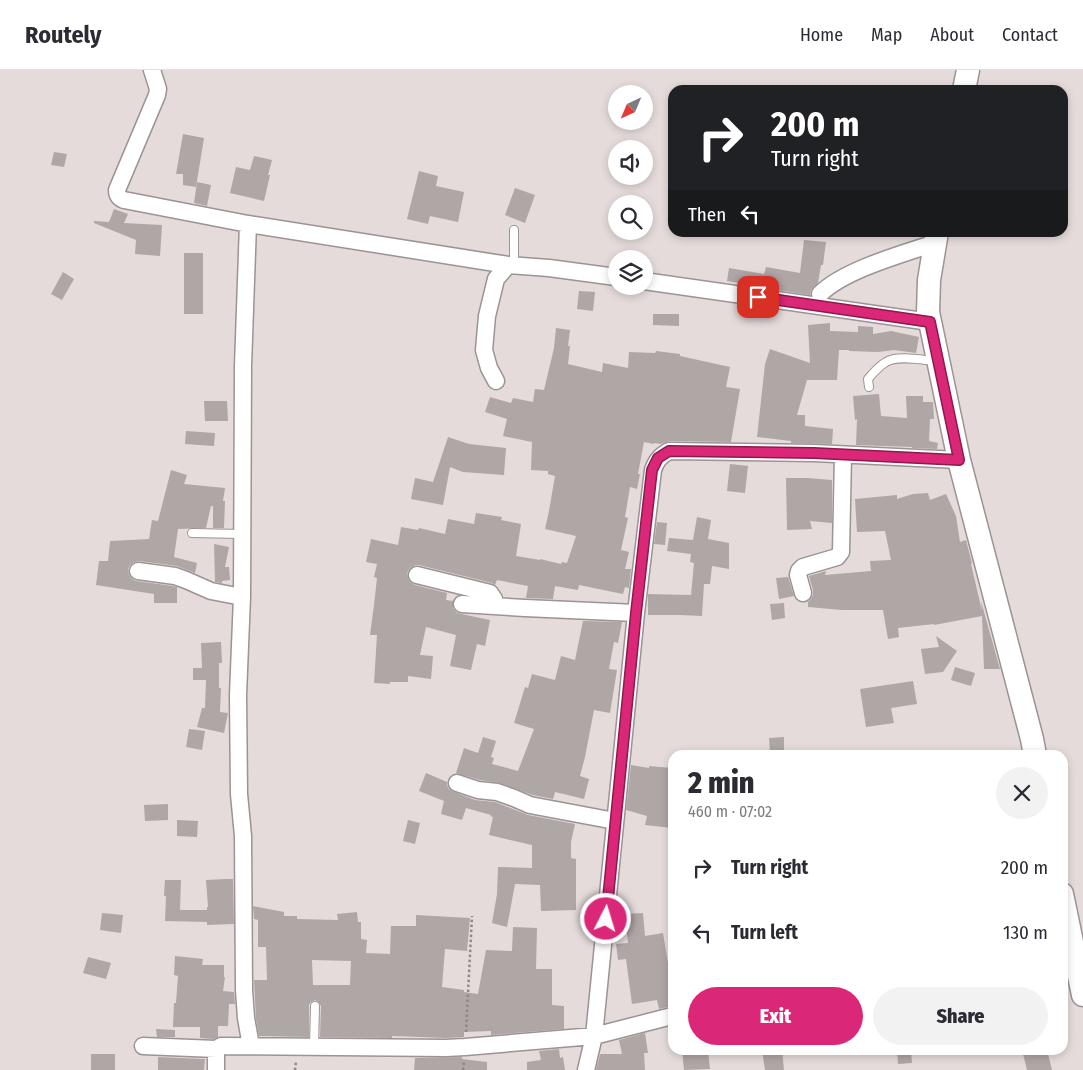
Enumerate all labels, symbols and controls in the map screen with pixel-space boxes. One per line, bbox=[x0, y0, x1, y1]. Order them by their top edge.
text: Routely bbox=[25, 21, 101, 49]
text: Home bbox=[800, 24, 843, 46]
text: Map bbox=[871, 24, 902, 46]
text: About bbox=[930, 24, 974, 46]
text: Contact bbox=[1002, 24, 1058, 46]
north arrow bbox=[608, 85, 652, 130]
map controls bbox=[608, 85, 653, 295]
text: 200 m bbox=[771, 103, 859, 145]
icon: right bbox=[688, 105, 753, 170]
button: sound bbox=[608, 140, 653, 185]
text: Turn right bbox=[771, 145, 859, 172]
button: search bbox=[608, 195, 653, 240]
icon: left bbox=[736, 200, 764, 228]
text: Then bbox=[688, 203, 726, 226]
button: layers bbox=[608, 250, 653, 295]
pin bbox=[737, 276, 779, 318]
icon: arrive bbox=[744, 283, 772, 311]
text: 2 min bbox=[688, 765, 754, 801]
button: close bbox=[996, 767, 1048, 819]
text: 460 m · 07:02 bbox=[688, 802, 772, 821]
icon: right bbox=[688, 854, 716, 882]
text: Turn right bbox=[731, 856, 808, 879]
text: 200 m bbox=[1001, 856, 1048, 879]
position arrow bbox=[579, 892, 631, 944]
icon: left bbox=[688, 919, 716, 947]
text: Turn left bbox=[731, 921, 798, 944]
text: 130 m bbox=[1003, 921, 1048, 944]
button: Exit bbox=[688, 987, 863, 1045]
button: Share bbox=[873, 987, 1048, 1045]

